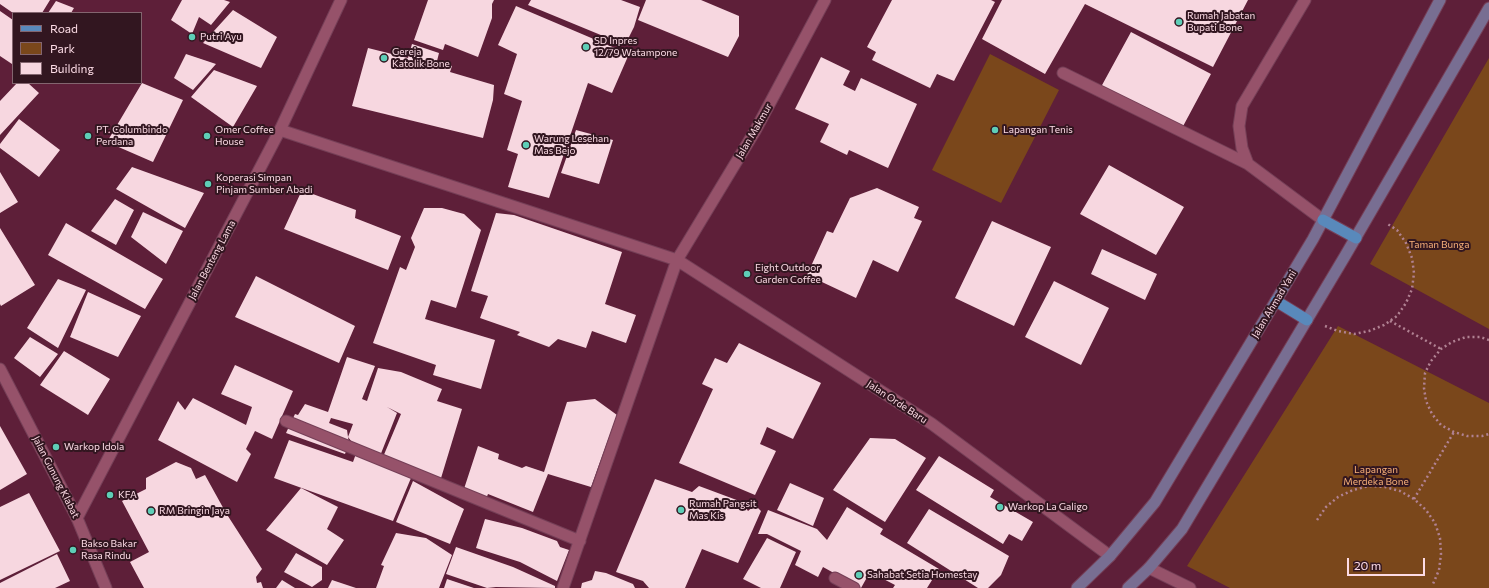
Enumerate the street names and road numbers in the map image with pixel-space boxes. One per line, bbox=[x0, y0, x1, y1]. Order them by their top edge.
street label: Jalan Makmur bbox=[733, 101, 775, 161]
street label: Jalan Benteng Lama bbox=[186, 218, 238, 302]
street label: Jalan Ahmad Yani bbox=[1249, 268, 1299, 340]
street label: Jalan Orde Baru bbox=[864, 378, 930, 426]
street label: Jalan Gunung Klabat bbox=[30, 434, 82, 520]

